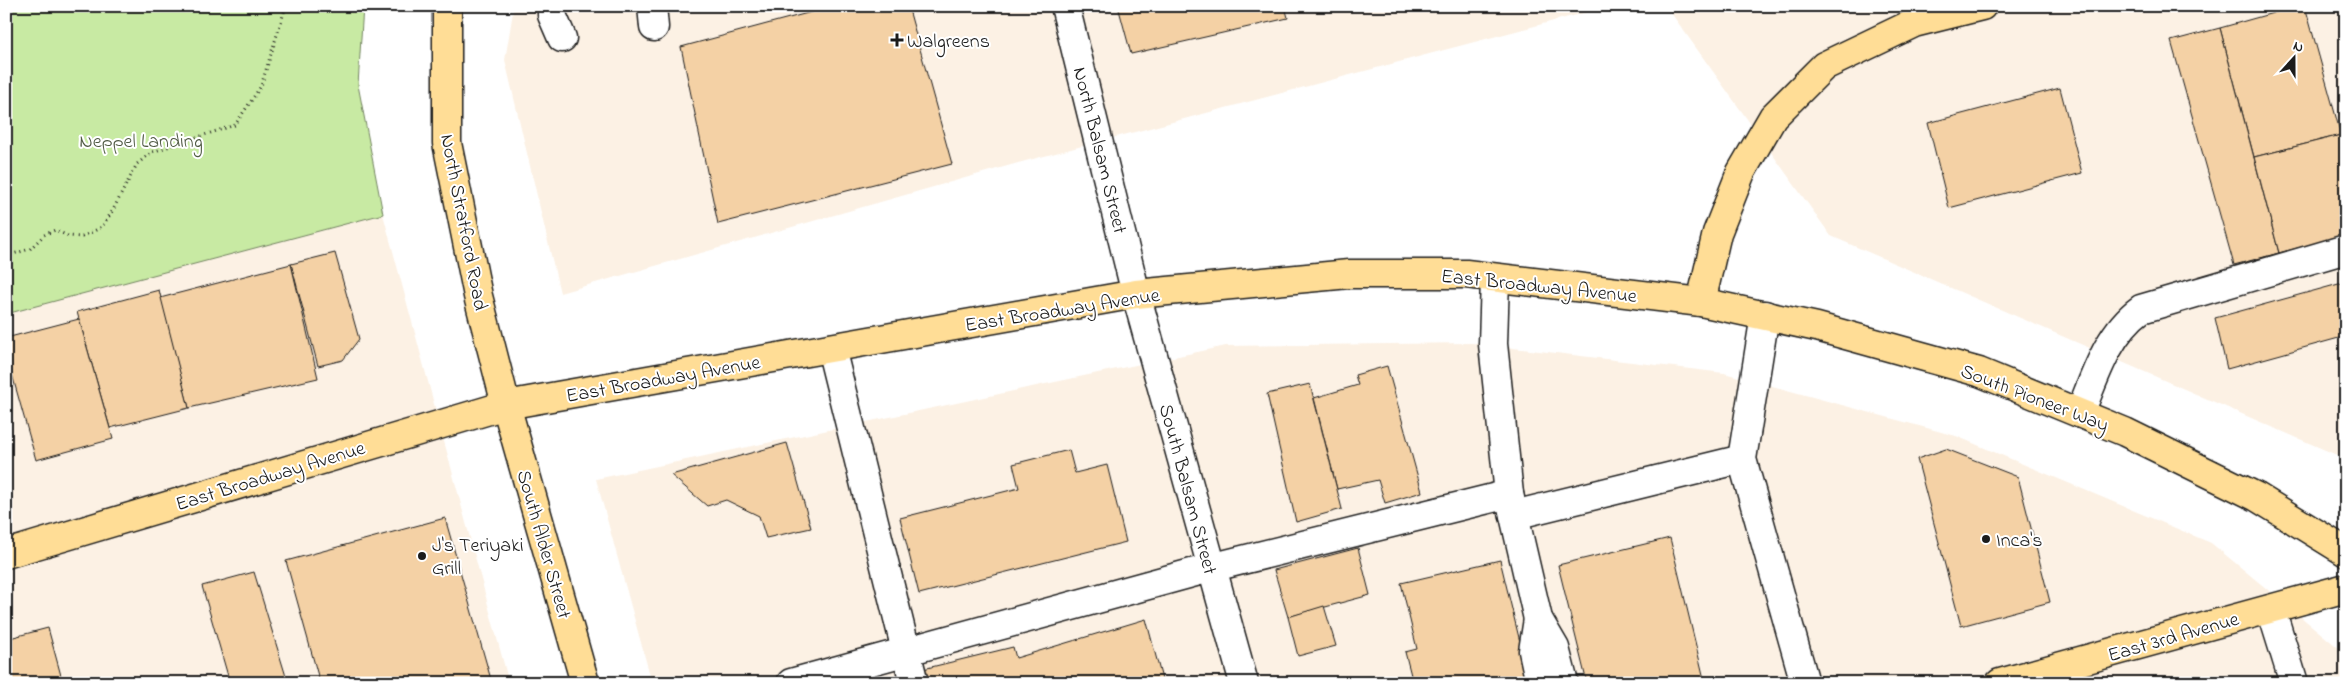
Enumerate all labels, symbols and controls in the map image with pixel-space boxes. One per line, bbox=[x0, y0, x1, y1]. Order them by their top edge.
place label: Walgreens bbox=[907, 28, 990, 58]
north arrow bbox=[2270, 32, 2320, 82]
marker: Walgreens bbox=[891, 34, 903, 46]
text: N bbox=[2290, 36, 2306, 59]
street label: North Balsam Street bbox=[1064, 64, 1133, 237]
park label: Neppel Landing bbox=[79, 128, 203, 158]
street label: North Stratford Road bbox=[431, 132, 494, 313]
street label: East Broadway Avenue bbox=[1439, 263, 1638, 312]
street label: East Broadway Avenue bbox=[963, 282, 1162, 341]
street label: East Broadway Avenue bbox=[564, 349, 763, 412]
street label: South Pioneer Way bbox=[1956, 358, 2112, 441]
street label: South Balsam Street bbox=[1150, 401, 1223, 578]
street label: East Broadway Avenue bbox=[172, 435, 369, 520]
street label: South Alder Street bbox=[508, 467, 578, 623]
place label: Inca's bbox=[1996, 527, 2043, 556]
place label: J's Teriyaki Grill bbox=[432, 532, 524, 584]
marker: Inca's bbox=[1980, 533, 1992, 545]
marker: J's Teriyaki Grill bbox=[416, 550, 428, 562]
street label: East 3rd Avenue bbox=[2105, 606, 2243, 671]

